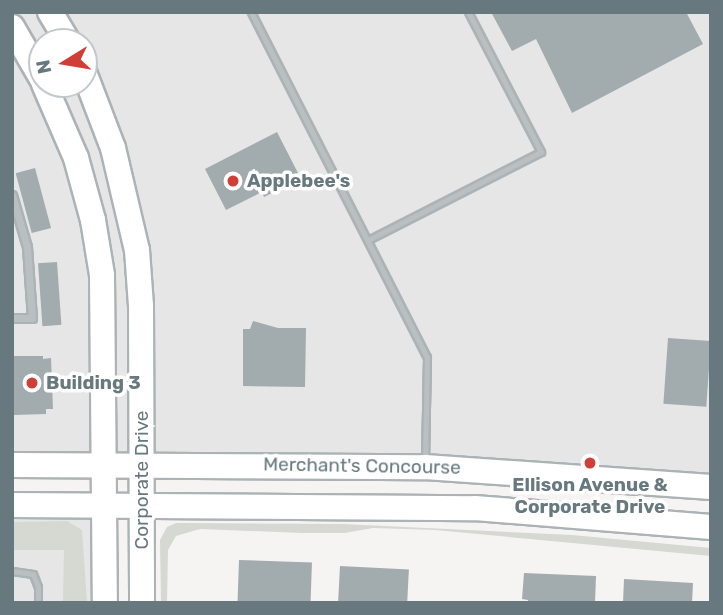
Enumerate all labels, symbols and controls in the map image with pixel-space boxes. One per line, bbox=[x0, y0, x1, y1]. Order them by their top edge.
north arrow bbox=[28, 28, 98, 98]
text: N bbox=[31, 58, 56, 76]
place label: Applebee's bbox=[247, 170, 350, 192]
marker: Applebee's bbox=[225, 173, 241, 189]
place label: Building 3 bbox=[46, 372, 141, 394]
marker: Building 3 bbox=[24, 375, 40, 391]
street label: Corporate Drive bbox=[131, 411, 153, 549]
street label: Merchant's Concourse bbox=[263, 453, 461, 479]
marker: Ellison Avenue & Corporate Drive bbox=[582, 455, 598, 471]
place label: Ellison Avenue & Corporate Drive bbox=[512, 474, 668, 518]

